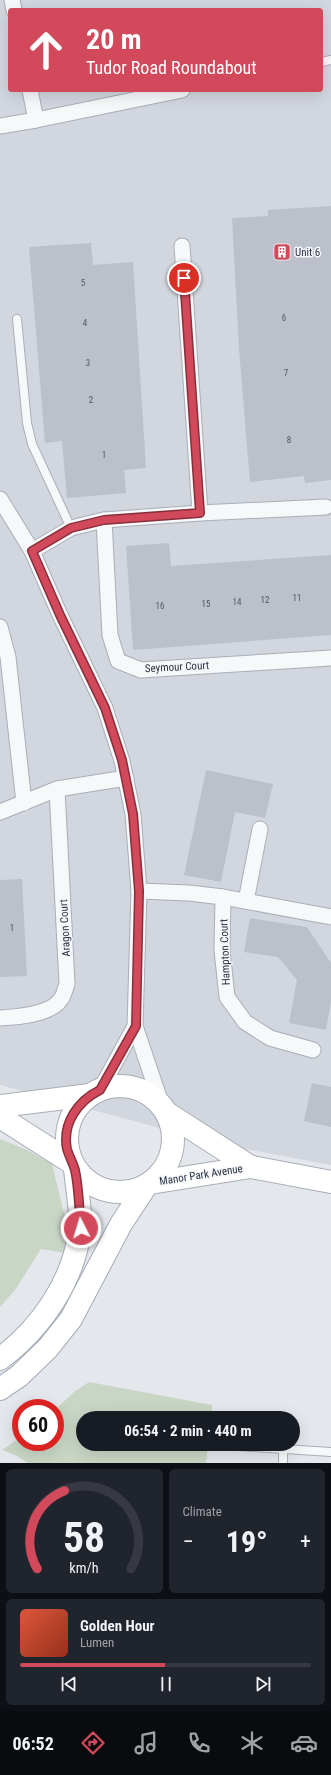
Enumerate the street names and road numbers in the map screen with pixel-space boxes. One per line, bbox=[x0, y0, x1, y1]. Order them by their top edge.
street label: Seymour Court bbox=[145, 659, 209, 675]
street label: Aragon Court bbox=[57, 899, 73, 957]
street label: Hampton Court bbox=[217, 919, 233, 985]
street label: Manor Park Avenue bbox=[158, 1162, 244, 1188]

